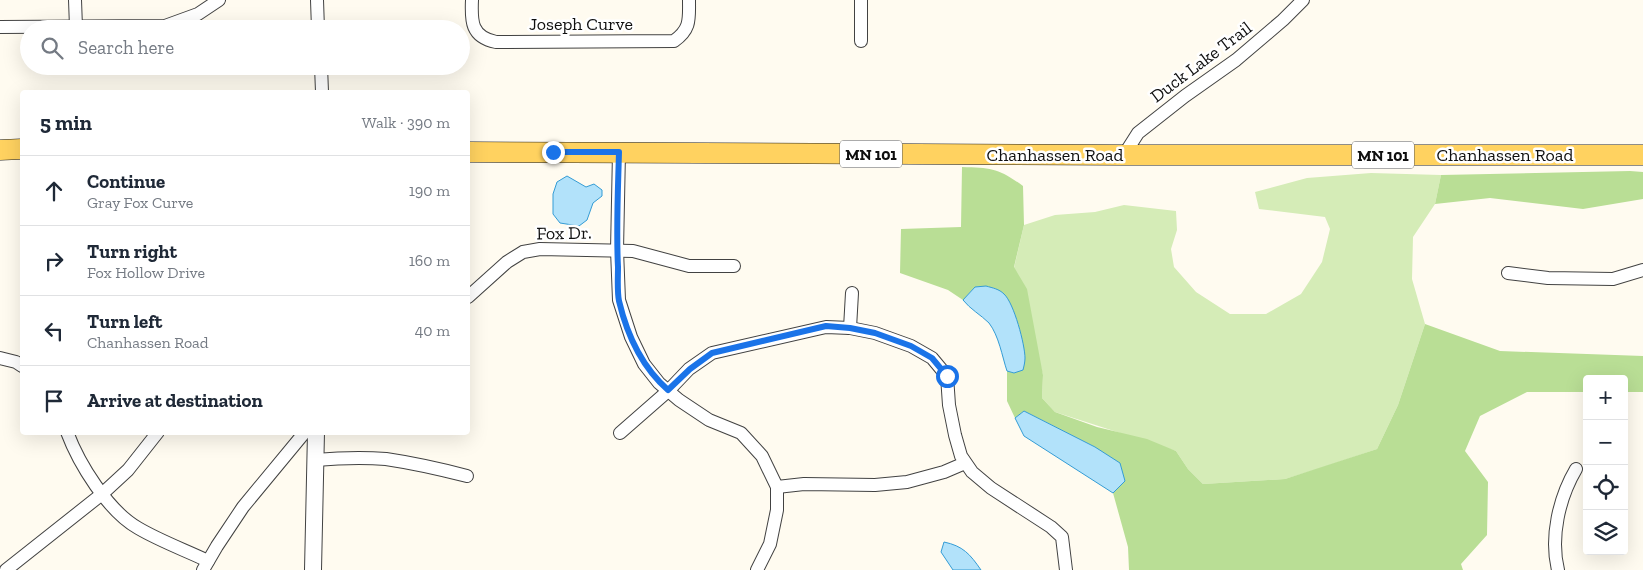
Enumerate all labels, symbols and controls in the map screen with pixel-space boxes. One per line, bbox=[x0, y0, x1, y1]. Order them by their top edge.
street label: Joseph Curve bbox=[529, 13, 633, 35]
street label: Duck Lake Trail bbox=[1146, 17, 1256, 107]
search box bbox=[20, 20, 470, 75]
icon: search bbox=[38, 34, 66, 62]
text: Search here bbox=[78, 36, 174, 59]
text: 5 min bbox=[40, 110, 92, 135]
text: Walk · 390 m bbox=[362, 113, 450, 132]
road number: MN 101 bbox=[840, 140, 902, 168]
route end bbox=[542, 141, 565, 164]
road number: MN 101 bbox=[1352, 142, 1414, 168]
street label: Chanhassen Road bbox=[987, 144, 1124, 166]
street label: Chanhassen Road bbox=[1437, 144, 1574, 166]
text: Continue bbox=[87, 170, 165, 193]
icon: ahead bbox=[40, 177, 68, 205]
text: 190 m bbox=[409, 181, 450, 200]
text: Gray Fox Curve bbox=[87, 193, 193, 212]
street label: Fox Dr. bbox=[536, 222, 592, 244]
text: Turn right bbox=[87, 240, 177, 263]
icon: right bbox=[40, 247, 68, 275]
text: 160 m bbox=[409, 251, 450, 270]
text: Fox Hollow Drive bbox=[87, 263, 205, 282]
text: Turn left bbox=[87, 310, 162, 333]
icon: left bbox=[40, 317, 68, 345]
text: 40 m bbox=[415, 321, 450, 340]
text: Chanhassen Road bbox=[87, 333, 209, 352]
route start bbox=[936, 365, 959, 388]
map controls bbox=[1583, 375, 1628, 555]
button: + bbox=[1583, 375, 1628, 420]
icon: arrive bbox=[40, 387, 68, 415]
text: Arrive at destination bbox=[87, 389, 263, 412]
button: − bbox=[1583, 420, 1628, 465]
button: locate bbox=[1583, 465, 1628, 510]
button: layers bbox=[1583, 510, 1628, 555]

